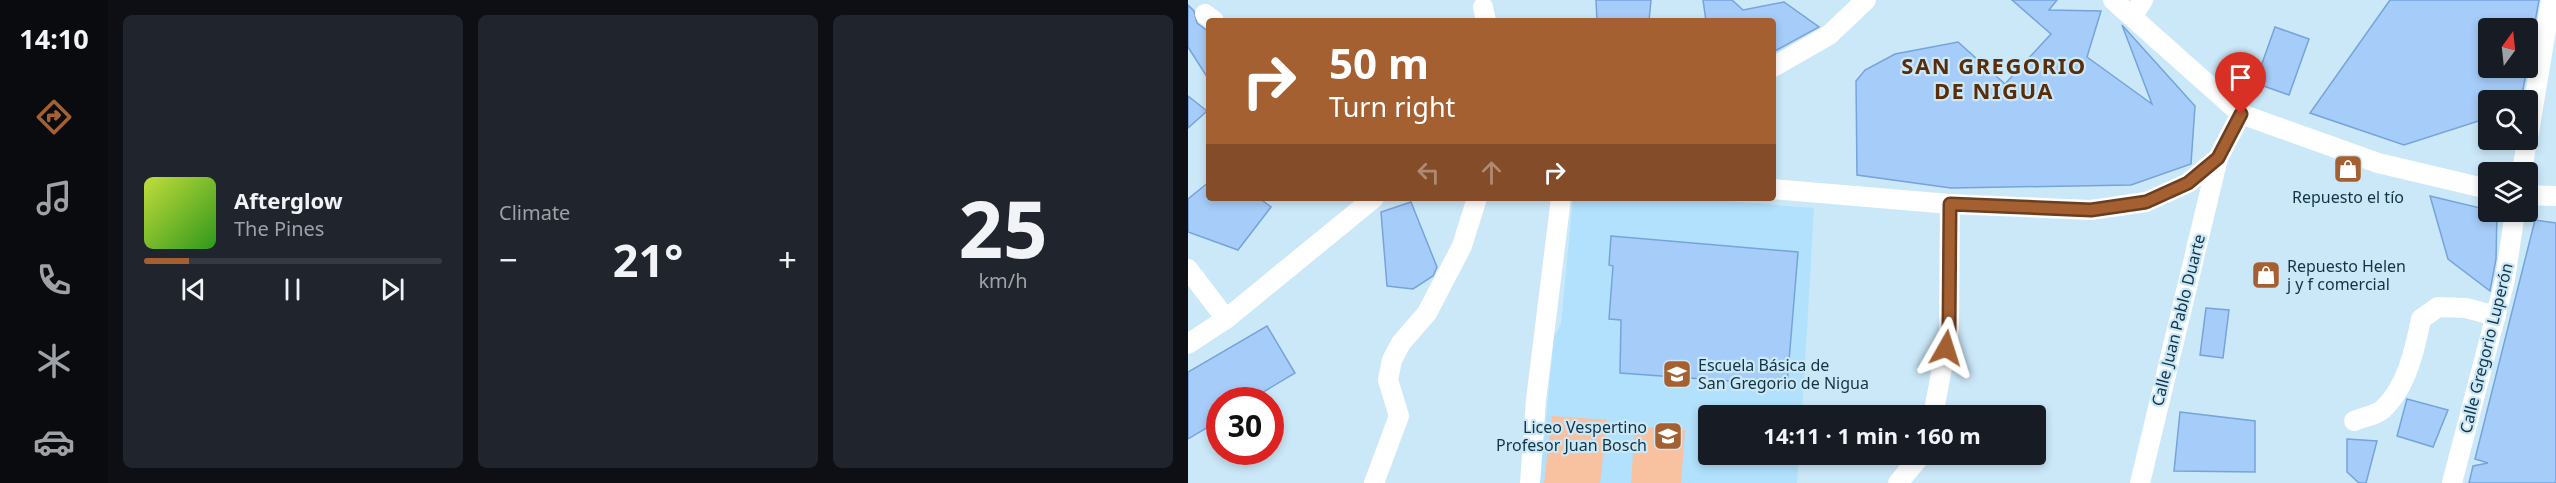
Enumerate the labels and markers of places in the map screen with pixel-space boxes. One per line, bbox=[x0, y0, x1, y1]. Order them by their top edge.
pin bbox=[2215, 52, 2266, 114]
shop icon: Repuesto el tío bbox=[2332, 153, 2364, 185]
place label: Repuesto el tío bbox=[2292, 186, 2404, 208]
place label: Repuesto Helen j y f comercial bbox=[2286, 255, 2406, 295]
shop icon: Repuesto Helen j y f comercial bbox=[2250, 259, 2282, 291]
place label: Escuela Básica de San Gregorio de Nigua bbox=[1698, 354, 1869, 394]
school or university icon: Escuela Básica de San Gregorio de Nigua bbox=[1661, 358, 1693, 390]
place label: Liceo Vespertino Profesor Juan Bosch bbox=[1496, 416, 1647, 456]
school or university icon: Liceo Vespertino Profesor Juan Bosch bbox=[1652, 420, 1684, 452]

